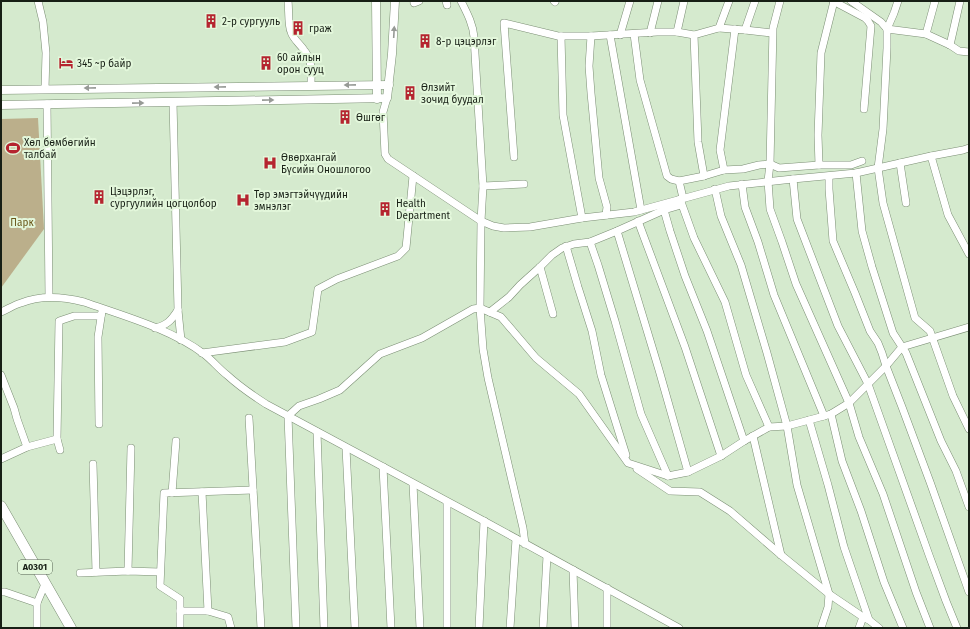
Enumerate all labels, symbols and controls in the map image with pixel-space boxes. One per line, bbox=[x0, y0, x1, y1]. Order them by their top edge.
building icon: 2-р сургууль bbox=[203, 13, 219, 29]
place label: 2-р сургууль bbox=[222, 16, 280, 28]
building icon: граж bbox=[290, 20, 306, 36]
place label: граж bbox=[309, 23, 332, 35]
one-way arrow bbox=[390, 26, 397, 38]
building icon: 8-р цэцэрлэг bbox=[417, 33, 433, 49]
place label: 8-р цэцэрлэг bbox=[436, 36, 497, 48]
place label: 60 айлын орон сууц bbox=[277, 52, 324, 76]
hotel icon: 345 ~р байр bbox=[58, 55, 74, 71]
building icon: 60 айлын орон сууц bbox=[258, 55, 274, 71]
place label: 345 ~р байр bbox=[77, 58, 131, 70]
one-way arrow bbox=[343, 82, 356, 88]
place label: Өлзийт зочид буудал bbox=[421, 82, 484, 106]
one-way arrow bbox=[214, 83, 226, 90]
one-way arrow bbox=[83, 85, 96, 91]
building icon: Өлзийт зочид буудал bbox=[402, 85, 418, 101]
one-way arrow bbox=[262, 97, 274, 104]
one-way arrow bbox=[132, 100, 145, 106]
building icon: Өшгөг bbox=[337, 109, 353, 125]
place label: Өшгөг bbox=[356, 112, 386, 124]
place label: Хөл бөмбөгийн талбай bbox=[24, 137, 96, 161]
sports icon: Хөл бөмбөгийн талбай bbox=[5, 140, 21, 156]
place label: Өвөрхангай Бүсийн Оношлогоо bbox=[281, 152, 371, 176]
hospital icon: Өвөрхангай Бүсийн Оношлогоо bbox=[262, 155, 278, 171]
place label: Цэцэрлэг, сургуулийн цогцолбор bbox=[110, 186, 217, 210]
building icon: Цэцэрлэг, сургуулийн цогцолбор bbox=[91, 189, 107, 205]
place label: Төр эмэгтэйчүүдийн эмнэлэг bbox=[254, 189, 348, 213]
hospital icon: Төр эмэгтэйчүүдийн эмнэлэг bbox=[235, 192, 251, 208]
place label: Health Department bbox=[396, 198, 451, 222]
building icon: Health Department bbox=[377, 201, 393, 217]
park label: Парк bbox=[10, 217, 34, 229]
road number: A0301 bbox=[18, 560, 52, 574]

